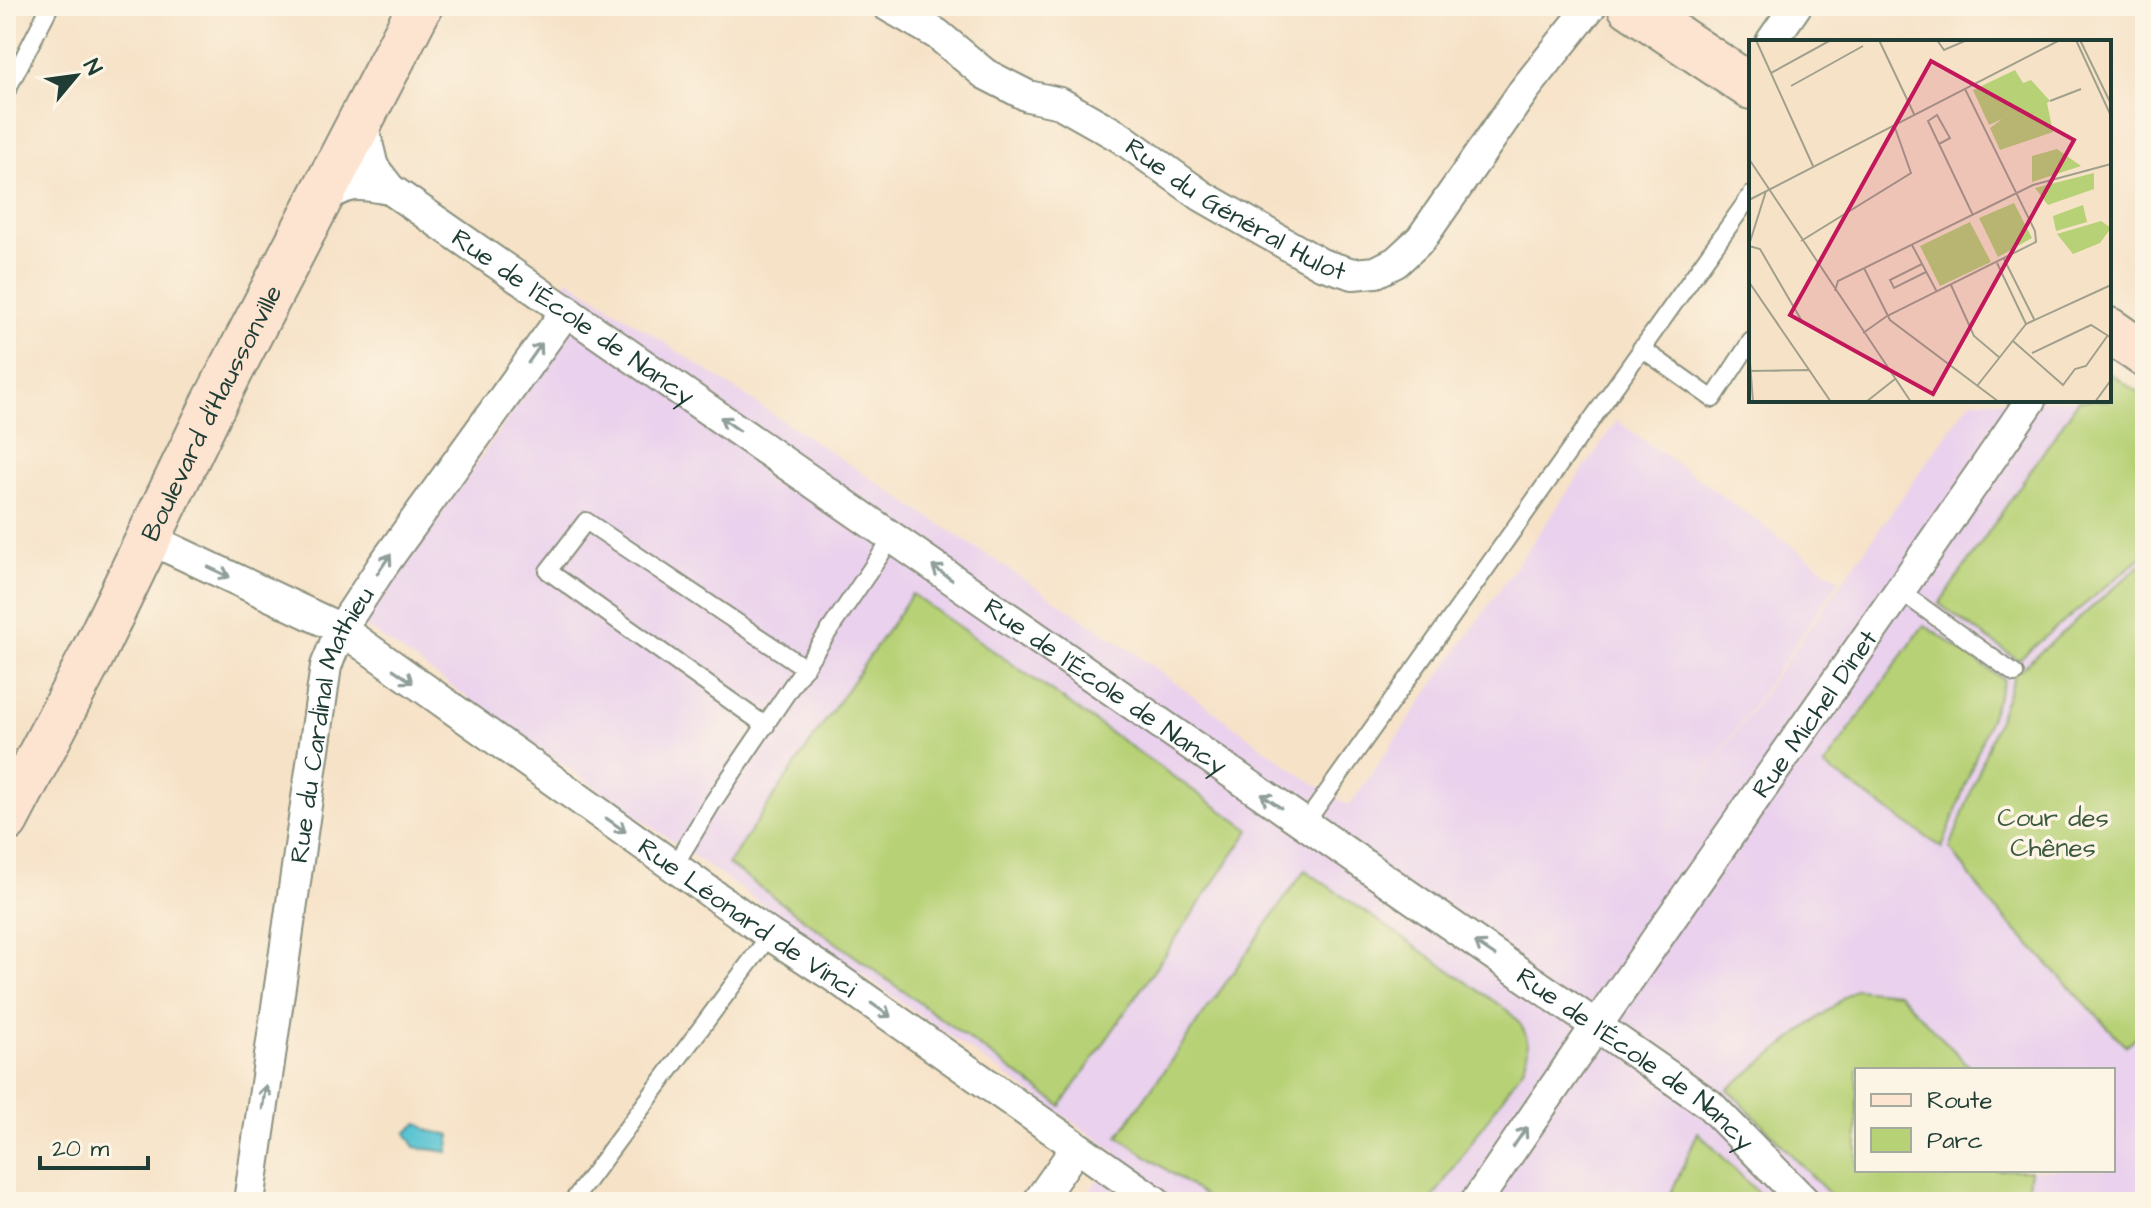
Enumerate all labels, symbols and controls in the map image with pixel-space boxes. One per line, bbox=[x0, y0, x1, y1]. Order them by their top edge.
north arrow bbox=[36, 36, 116, 116]
inset map bbox=[1749, 40, 2111, 402]
text: N bbox=[75, 53, 109, 81]
street label: Rue du Général Hulot bbox=[1118, 129, 1351, 290]
street label: Rue de l'École de Nancy bbox=[444, 220, 702, 416]
street label: Boulevard d'Haussonville bbox=[133, 279, 291, 547]
one-way arrow bbox=[527, 342, 544, 364]
one-way arrow bbox=[719, 416, 741, 432]
one-way arrow bbox=[376, 554, 392, 576]
one-way arrow bbox=[206, 565, 230, 580]
one-way arrow bbox=[932, 565, 954, 582]
street label: Rue du Cardinal Mathieu bbox=[281, 580, 383, 865]
street label: Rue de l'École de Nancy bbox=[977, 590, 1234, 785]
street label: Rue Michel Dinet bbox=[1743, 622, 1887, 806]
one-way arrow bbox=[392, 668, 414, 684]
one-way arrow bbox=[1261, 793, 1283, 809]
park label: Cour des Chênes bbox=[1997, 800, 2109, 866]
one-way arrow bbox=[605, 817, 627, 833]
street label: Rue Léonard de Vinci bbox=[631, 830, 864, 1006]
one-way arrow bbox=[1475, 941, 1497, 957]
street label: Rue de l'École de Nancy bbox=[1509, 959, 1762, 1160]
one-way arrow bbox=[869, 1002, 891, 1018]
legend bbox=[1855, 1068, 2115, 1172]
text: Route bbox=[1927, 1084, 1993, 1118]
one-way arrow bbox=[257, 1085, 272, 1110]
scale bar bbox=[40, 1120, 148, 1170]
text: Parc bbox=[1927, 1124, 1983, 1158]
one-way arrow bbox=[1512, 1127, 1528, 1149]
text: 20 m bbox=[52, 1132, 109, 1166]

